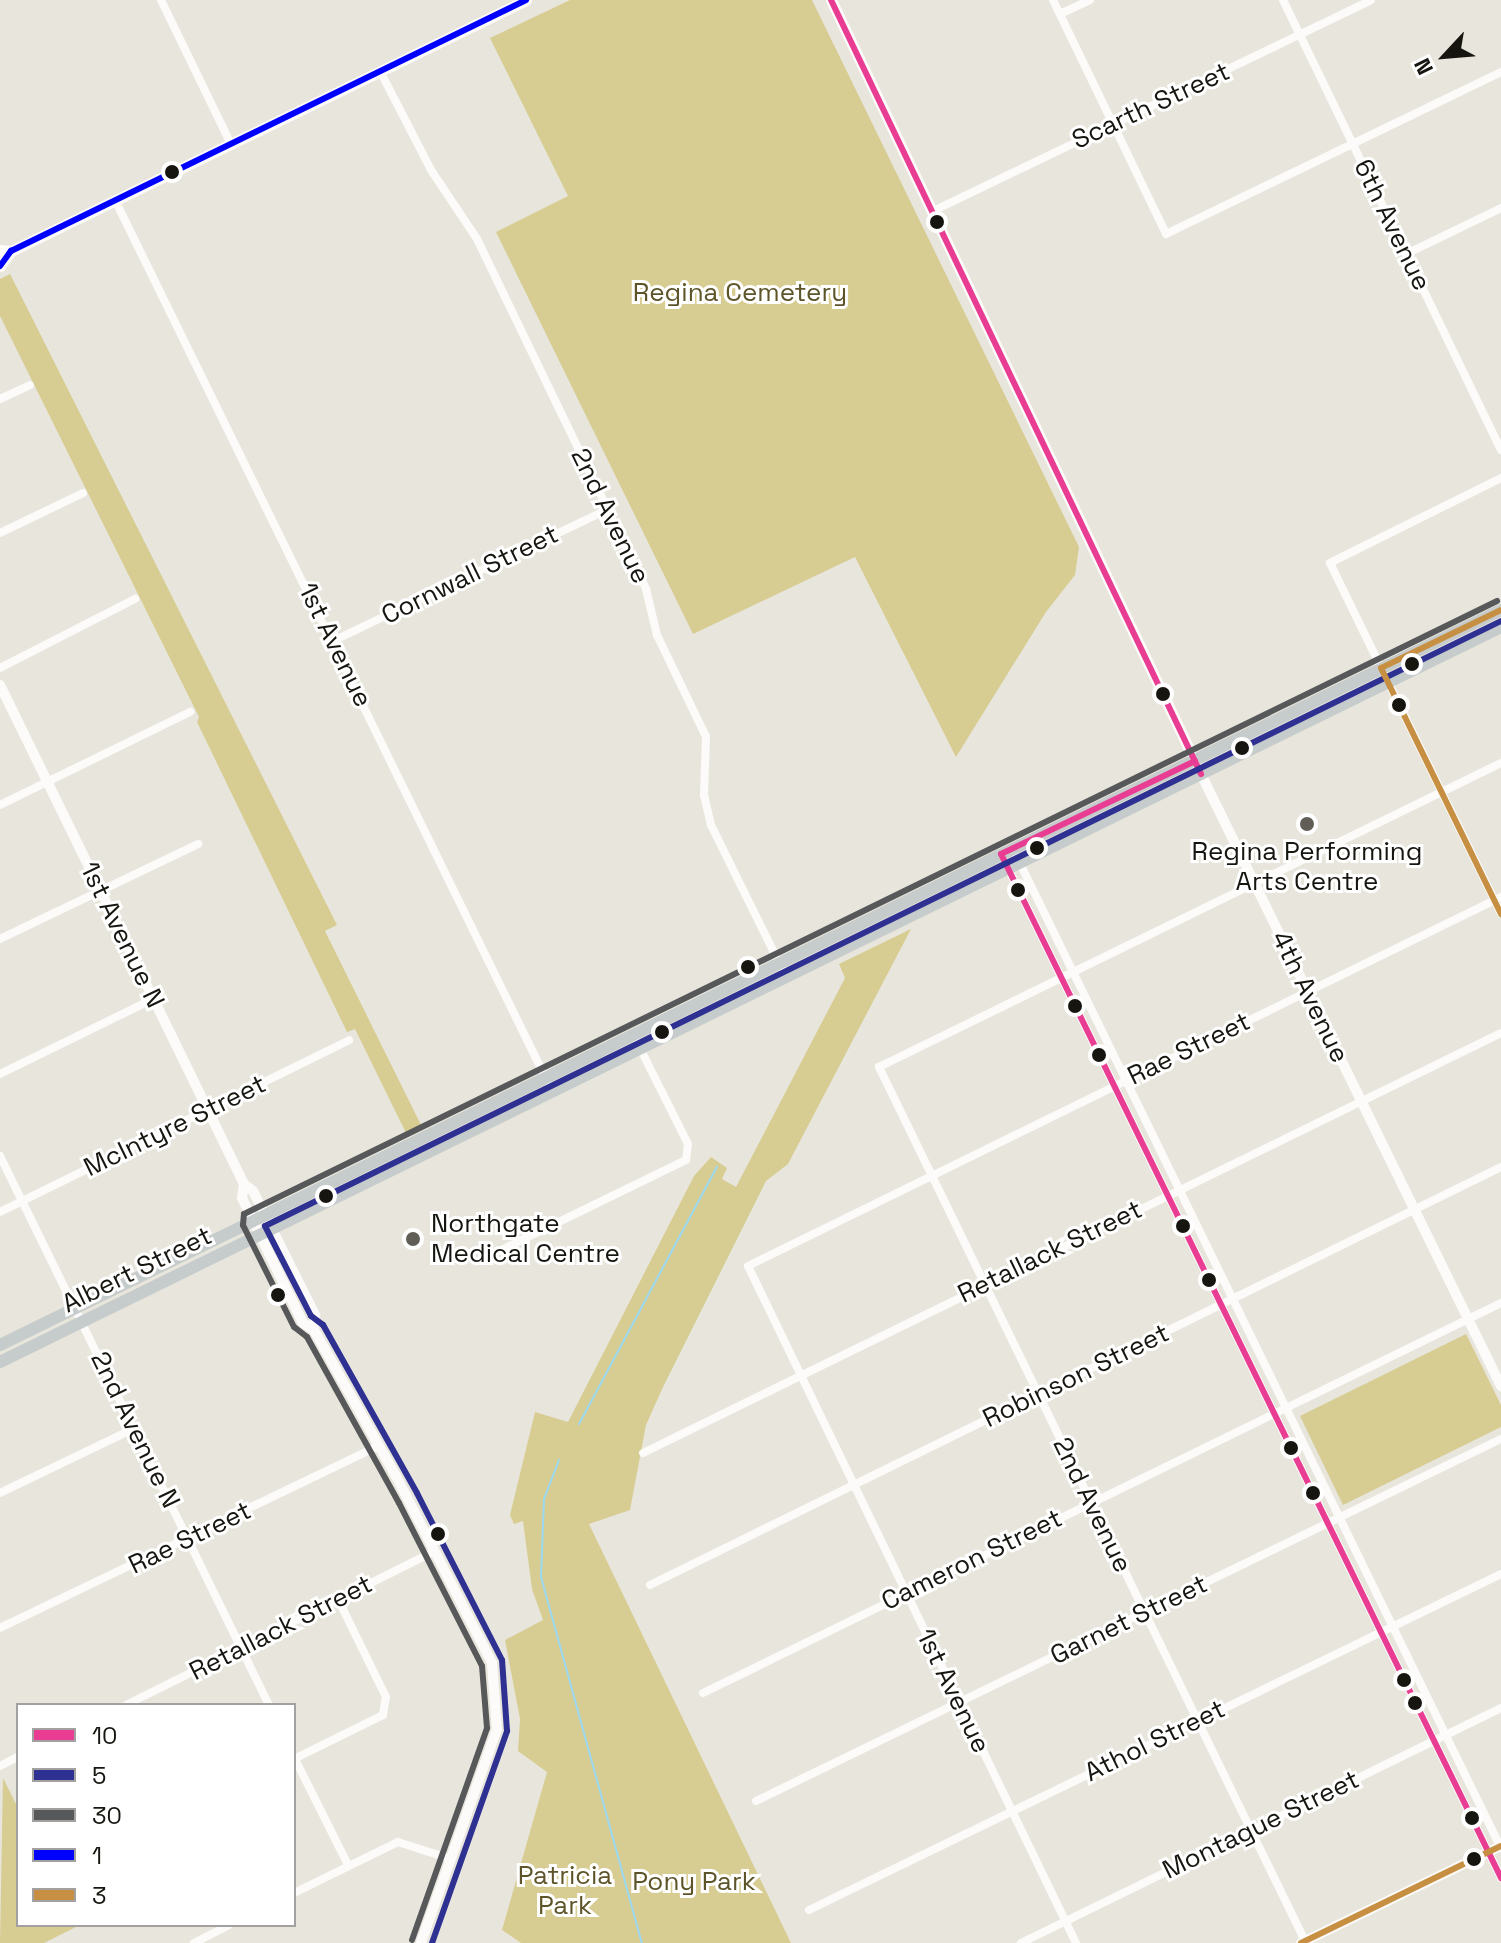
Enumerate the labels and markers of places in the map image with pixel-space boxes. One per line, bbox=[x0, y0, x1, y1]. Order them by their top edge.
unlabelled marker bbox=[164, 164, 180, 180]
unlabelled marker bbox=[929, 214, 945, 230]
unlabelled marker bbox=[1404, 656, 1420, 672]
unlabelled marker bbox=[1155, 686, 1171, 702]
unlabelled marker bbox=[1391, 697, 1407, 713]
unlabelled marker bbox=[1234, 740, 1250, 756]
marker: Regina Performing Arts Centre bbox=[1298, 815, 1316, 833]
place label: Regina Performing Arts Centre bbox=[1192, 836, 1422, 898]
unlabelled marker bbox=[1029, 840, 1045, 856]
unlabelled marker bbox=[1010, 882, 1026, 898]
unlabelled marker bbox=[740, 959, 756, 975]
unlabelled marker bbox=[1067, 998, 1083, 1014]
unlabelled marker bbox=[654, 1024, 670, 1040]
unlabelled marker bbox=[1091, 1047, 1107, 1063]
unlabelled marker bbox=[318, 1188, 334, 1204]
place label: Northgate Medical Centre bbox=[431, 1208, 620, 1270]
unlabelled marker bbox=[1175, 1218, 1191, 1234]
marker: Northgate Medical Centre bbox=[402, 1228, 424, 1250]
unlabelled marker bbox=[1201, 1272, 1217, 1288]
unlabelled marker bbox=[270, 1287, 286, 1303]
unlabelled marker bbox=[1283, 1440, 1299, 1456]
unlabelled marker bbox=[1305, 1485, 1321, 1501]
unlabelled marker bbox=[430, 1526, 446, 1542]
unlabelled marker bbox=[1396, 1672, 1412, 1688]
unlabelled marker bbox=[1407, 1695, 1423, 1711]
unlabelled marker bbox=[1464, 1810, 1480, 1826]
unlabelled marker bbox=[1466, 1851, 1482, 1867]

